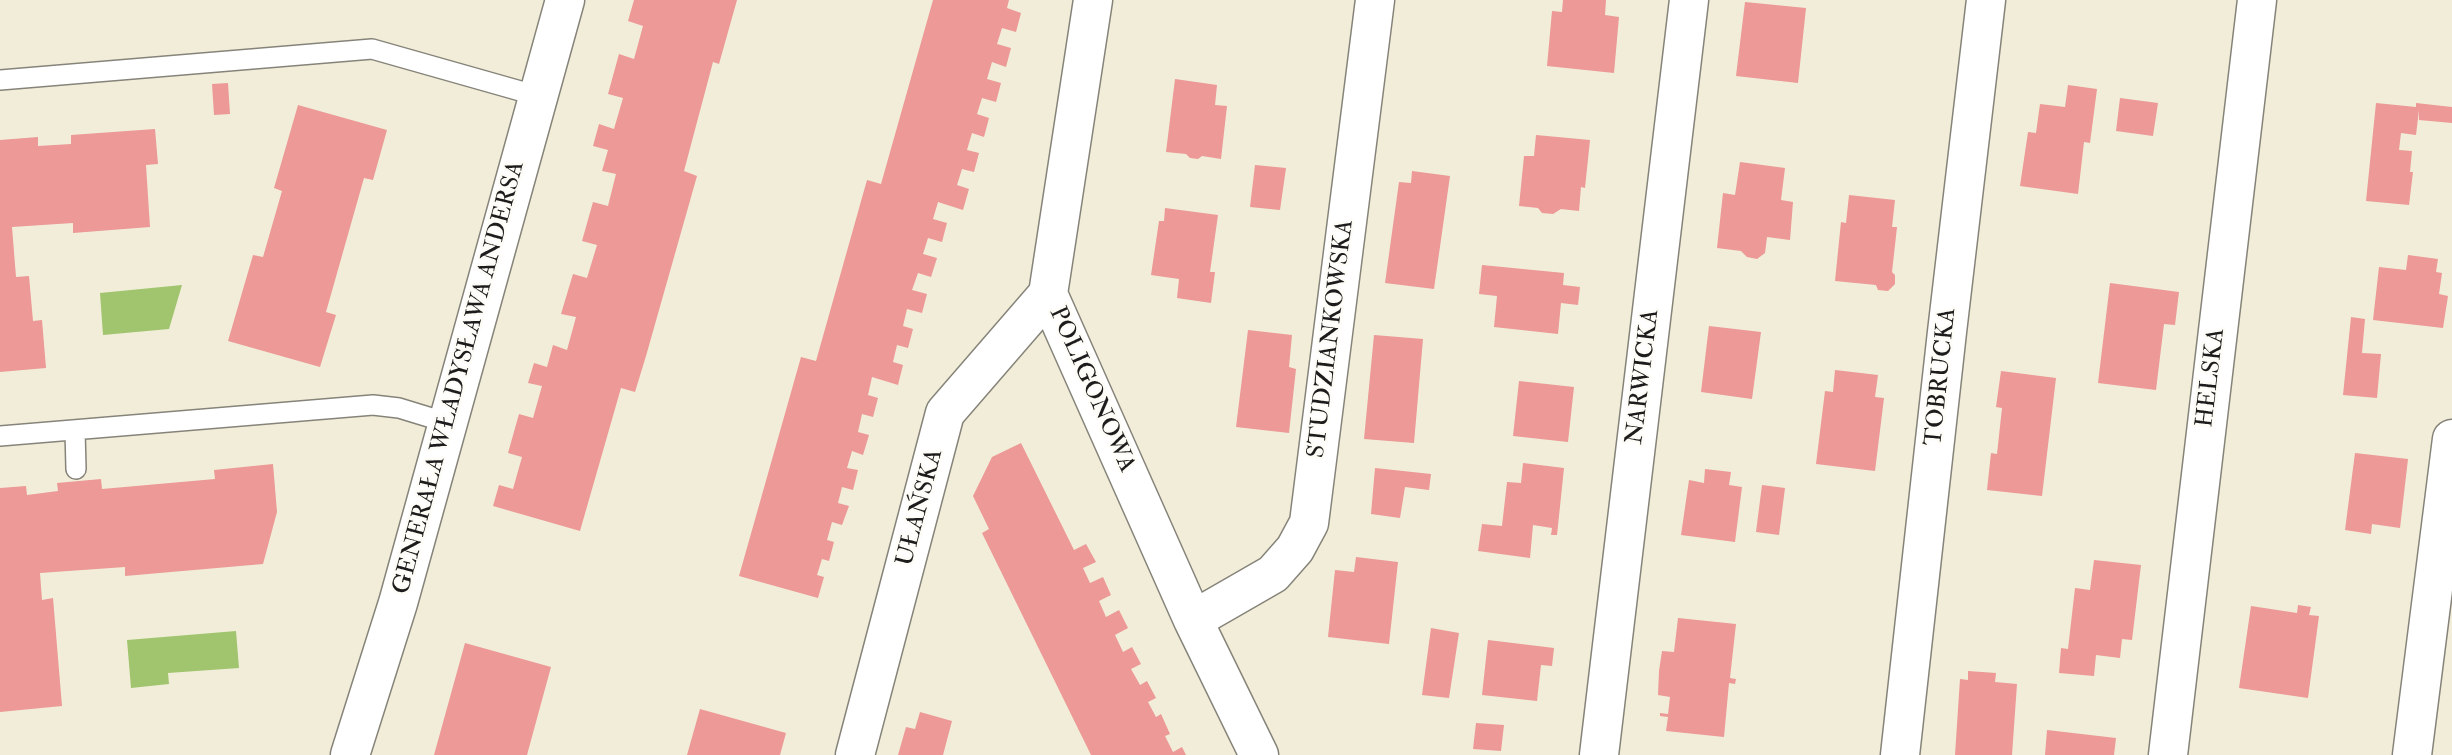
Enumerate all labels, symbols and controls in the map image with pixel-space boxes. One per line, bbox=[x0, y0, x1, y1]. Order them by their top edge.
street label: GENERAŁA WŁADYSŁAWA ANDERSA bbox=[388, 158, 532, 598]
street label: STUDZIANKOWSKA bbox=[1303, 218, 1361, 460]
street label: POLIGONOWA bbox=[1042, 303, 1140, 477]
street label: TOBRUCKA bbox=[1920, 306, 1964, 448]
street label: NARWICKA bbox=[1621, 308, 1667, 446]
street label: HELSKA bbox=[2192, 327, 2232, 429]
street label: UŁAŃSKA bbox=[892, 446, 950, 570]

